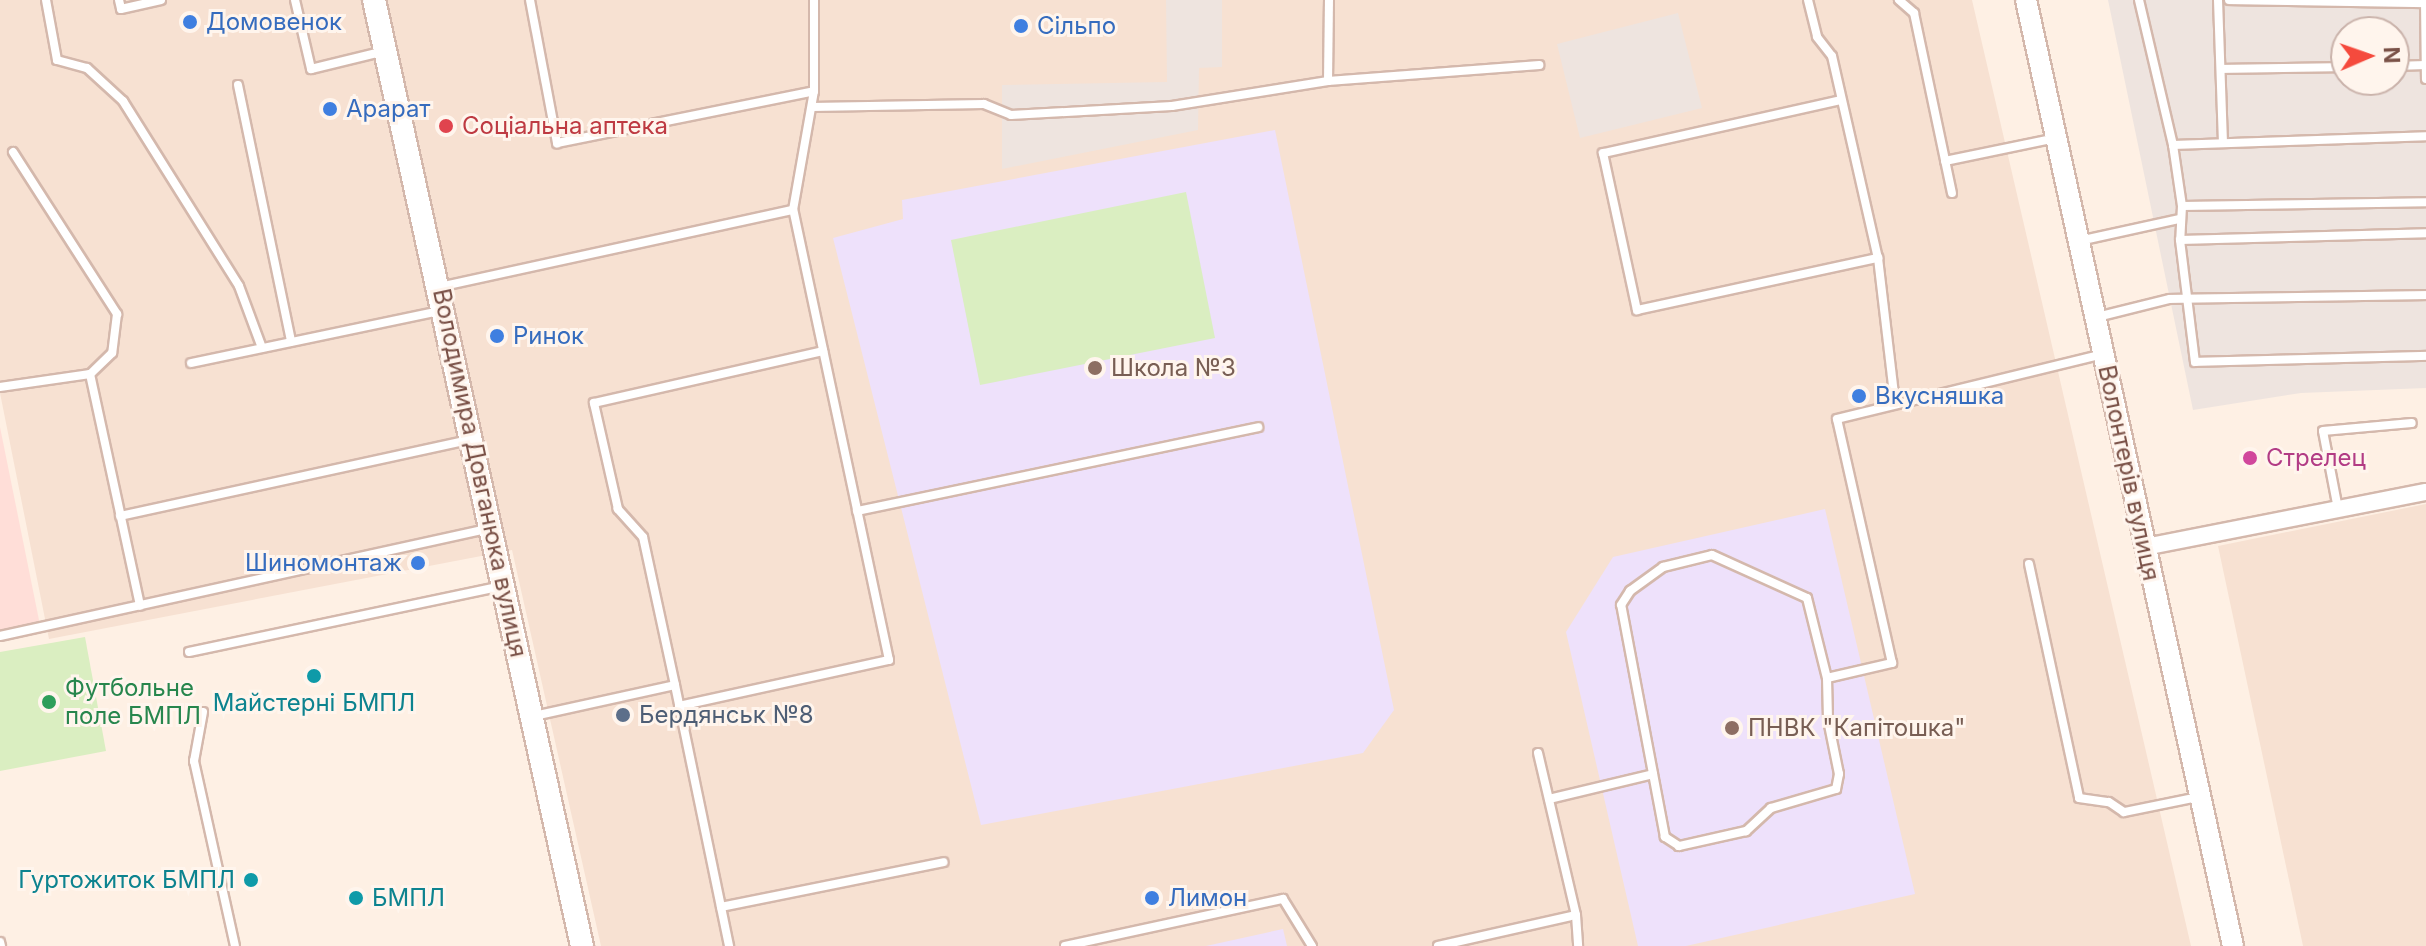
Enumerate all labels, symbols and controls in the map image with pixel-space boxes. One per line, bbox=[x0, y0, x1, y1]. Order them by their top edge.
place label: Домовенок bbox=[206, 8, 342, 36]
place label: Сільпо bbox=[1037, 12, 1116, 40]
marker: Домовенок bbox=[181, 13, 199, 31]
north arrow bbox=[2330, 16, 2410, 96]
marker: Сільпо bbox=[1012, 17, 1030, 35]
text: N bbox=[2379, 46, 2405, 64]
place label: Арарат bbox=[346, 95, 431, 123]
marker: Арарат bbox=[321, 100, 339, 118]
place label: Соціальна аптека bbox=[462, 112, 668, 140]
marker: Соціальна аптека bbox=[437, 117, 455, 135]
street label: Володимира Довганюка вулиця bbox=[427, 286, 533, 660]
place label: Ринок bbox=[513, 322, 584, 350]
marker: Ринок bbox=[488, 327, 506, 345]
place label: Школа №3 bbox=[1111, 354, 1236, 382]
marker: Школа №3 bbox=[1086, 359, 1104, 377]
street label: Волонтерів вулиця bbox=[2092, 363, 2166, 583]
place label: Вкусняшка bbox=[1875, 382, 2004, 410]
marker: Вкусняшка bbox=[1850, 387, 1868, 405]
place label: Стрелец bbox=[2266, 444, 2366, 472]
marker: Стрелец bbox=[2241, 449, 2259, 467]
place label: Шиномонтаж bbox=[245, 549, 402, 577]
marker: Шиномонтаж bbox=[409, 554, 427, 572]
marker: Майстерні БМПЛ bbox=[305, 667, 323, 685]
place label: Футбольне поле БМПЛ bbox=[65, 674, 201, 730]
place label: Майстерні БМПЛ bbox=[213, 689, 415, 717]
marker: Футбольне поле БМПЛ bbox=[40, 693, 58, 711]
place label: Бердянськ №8 bbox=[639, 701, 814, 729]
marker: Бердянськ №8 bbox=[614, 706, 632, 724]
place label: ПНВК "Капітошка" bbox=[1748, 714, 1966, 742]
marker: ПНВК "Капітошка" bbox=[1723, 719, 1741, 737]
place label: Гуртожиток БМПЛ bbox=[18, 866, 235, 894]
marker: Гуртожиток БМПЛ bbox=[242, 871, 260, 889]
place label: БМПЛ bbox=[372, 884, 445, 912]
place label: Лимон bbox=[1168, 884, 1247, 912]
marker: БМПЛ bbox=[347, 889, 365, 907]
marker: Лимон bbox=[1143, 889, 1161, 907]

